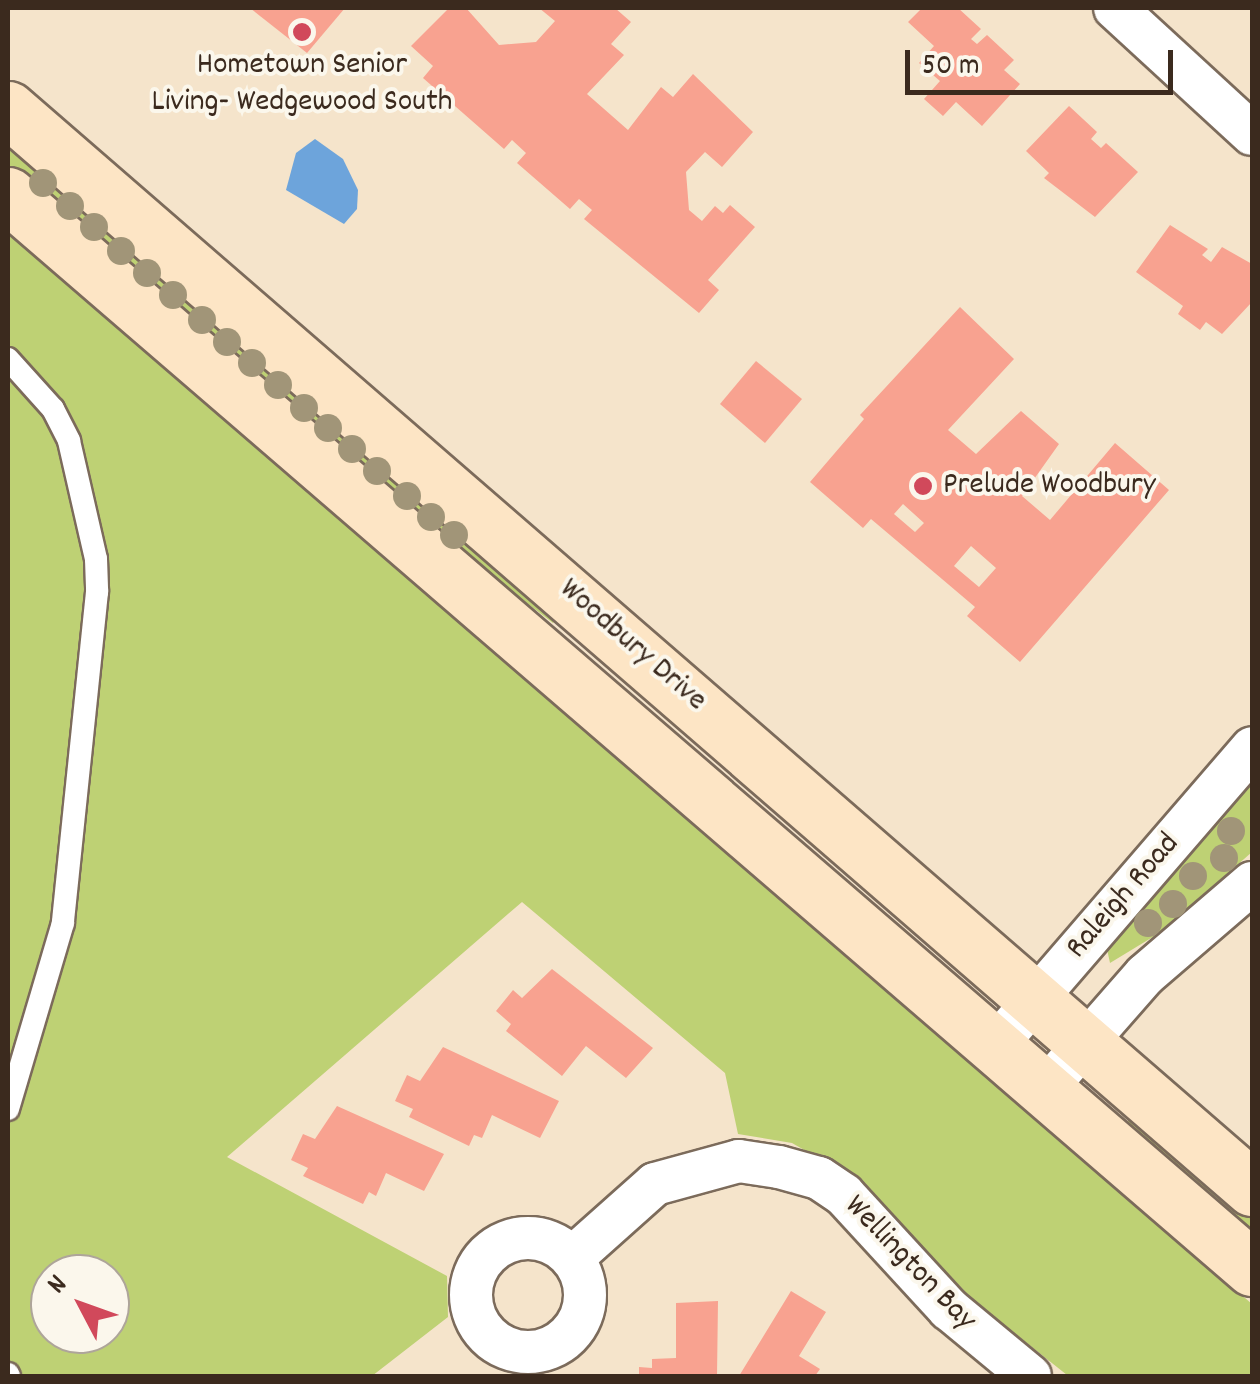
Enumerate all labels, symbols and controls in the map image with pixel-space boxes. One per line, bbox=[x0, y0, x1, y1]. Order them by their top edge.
marker: Hometown Senior Living- Wedgewood South bbox=[291, 21, 313, 43]
scale bar bbox=[910, 30, 1178, 92]
text: 50 m bbox=[922, 46, 980, 89]
place label: Hometown Senior Living- Wedgewood South bbox=[152, 48, 452, 123]
place label: Prelude Woodbury bbox=[943, 467, 1156, 505]
marker: Prelude Woodbury bbox=[912, 475, 934, 497]
street label: Woodbury Drive bbox=[550, 571, 714, 721]
street label: Raleigh Road bbox=[1059, 826, 1189, 968]
street label: Wellington Bay bbox=[835, 1188, 983, 1340]
north arrow bbox=[30, 1254, 130, 1354]
text: N bbox=[39, 1267, 79, 1304]

